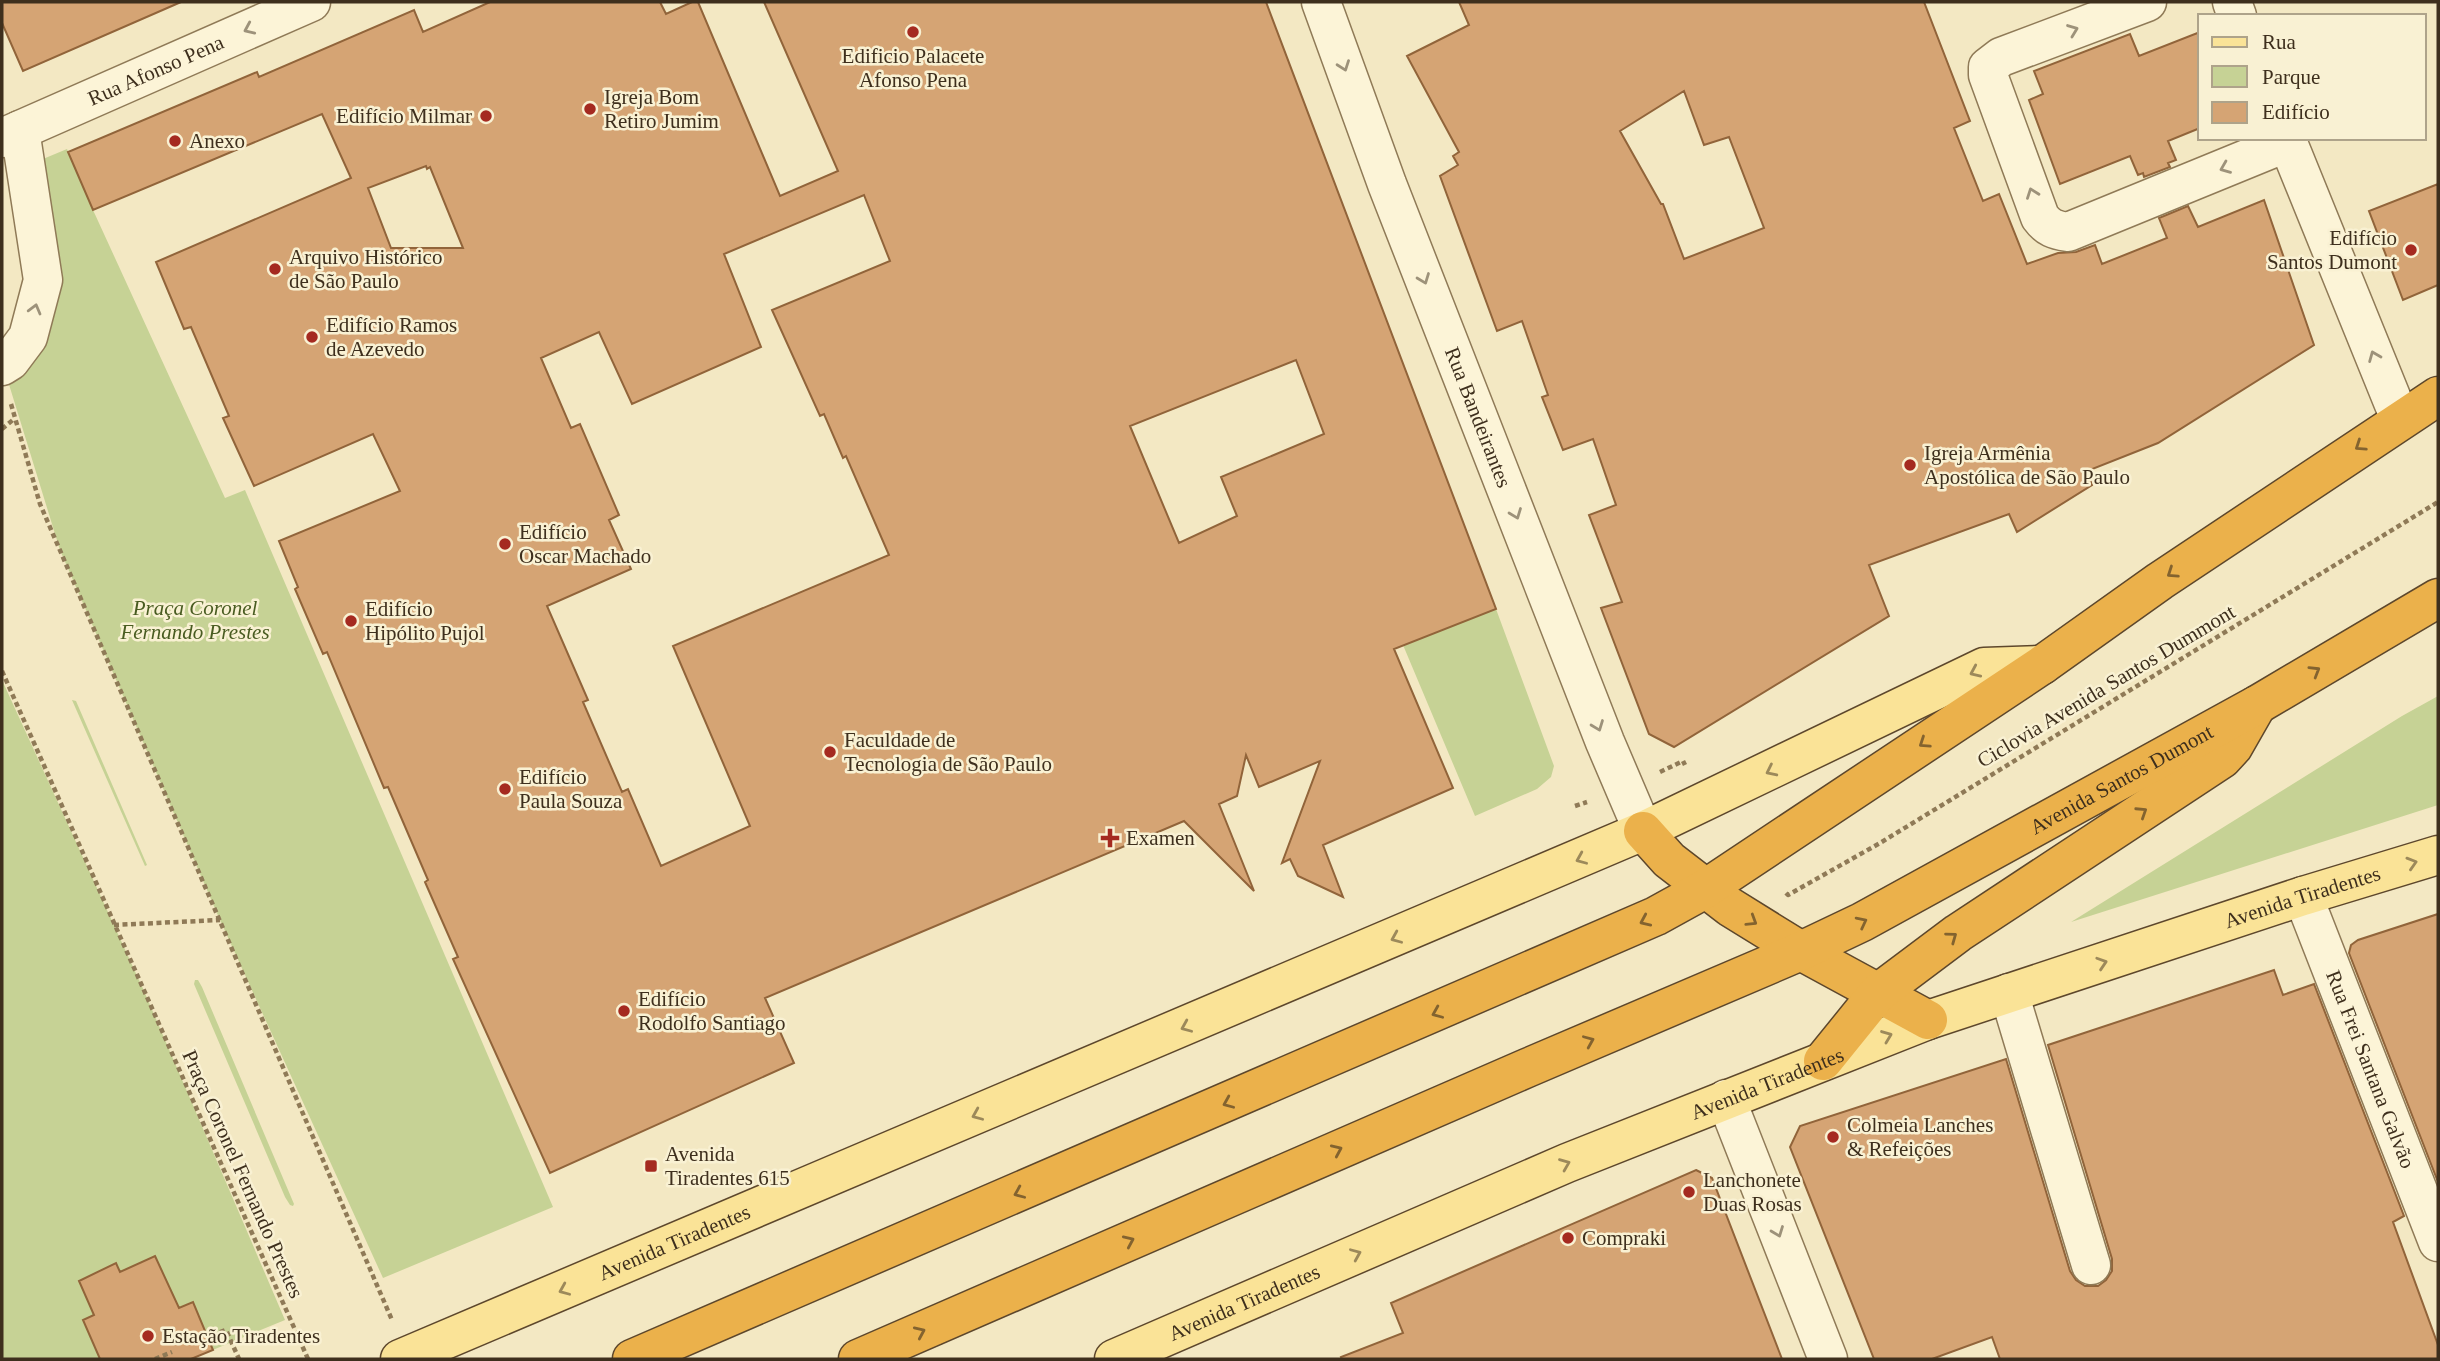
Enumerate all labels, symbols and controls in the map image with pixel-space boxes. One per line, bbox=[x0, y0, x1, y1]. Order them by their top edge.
legend bbox=[2198, 14, 2426, 140]
one-way arrow bbox=[244, 21, 256, 35]
marker: Edificio Palacete Afonso Pena bbox=[905, 24, 921, 40]
one-way arrow bbox=[2067, 24, 2079, 38]
street label: Rua Afonso Pena bbox=[84, 30, 228, 111]
text: Rua bbox=[2262, 30, 2297, 54]
place label: Edificio Palacete Afonso Pena bbox=[842, 44, 984, 92]
one-way arrow bbox=[1336, 59, 1350, 71]
text: Parque bbox=[2262, 65, 2320, 89]
place label: Igreja Bom Retiro Jumim bbox=[604, 85, 719, 133]
text: Edifício bbox=[2262, 100, 2330, 124]
marker: Igreja Bom Retiro Jumim bbox=[582, 101, 598, 117]
place label: Edifício Milmar bbox=[336, 104, 472, 128]
marker: Edifício Milmar bbox=[478, 108, 494, 124]
place label: Anexo bbox=[189, 129, 245, 153]
marker: Anexo bbox=[167, 133, 183, 149]
one-way arrow bbox=[2219, 160, 2231, 174]
one-way arrow bbox=[2026, 188, 2040, 200]
place label: Edifício Santos Dumont bbox=[2267, 226, 2397, 274]
marker: Edifício Santos Dumont bbox=[2403, 242, 2419, 258]
place label: Arquivo Histórico de São Paulo bbox=[289, 245, 442, 293]
marker: Arquivo Histórico de São Paulo bbox=[267, 261, 283, 277]
one-way arrow bbox=[1415, 272, 1429, 284]
one-way arrow bbox=[27, 304, 41, 316]
place label: Edifício Ramos de Azevedo bbox=[326, 313, 457, 361]
marker: Edifício Ramos de Azevedo bbox=[304, 329, 320, 345]
street label: Rua Bandeirantes bbox=[1440, 344, 1516, 491]
one-way arrow bbox=[2369, 351, 2383, 363]
one-way arrow bbox=[2355, 438, 2368, 450]
place label: Igreja Armênia Apostólica de São Paulo bbox=[1924, 441, 2130, 489]
marker: Igreja Armênia Apostólica de São Paulo bbox=[1902, 457, 1918, 473]
one-way arrow bbox=[1507, 507, 1521, 519]
place label: Edifício Oscar Machado bbox=[519, 520, 651, 568]
marker: Edifício Oscar Machado bbox=[497, 536, 513, 552]
one-way arrow bbox=[2166, 565, 2179, 578]
park label: Praça Coronel Fernando Prestes bbox=[119, 596, 270, 644]
place label: Edifício Hipólito Pujol bbox=[365, 597, 485, 645]
street label: Ciclovia Avenida Santos Dummont bbox=[1973, 599, 2239, 773]
marker: Edifício Hipólito Pujol bbox=[343, 613, 359, 629]
one-way arrow bbox=[1970, 663, 1982, 677]
one-way arrow bbox=[2308, 666, 2321, 679]
one-way arrow bbox=[1590, 719, 1604, 731]
street label: Avenida Santos Dumont bbox=[2026, 720, 2217, 839]
place label: Faculdade de Tecnologia de São Paulo bbox=[844, 728, 1052, 776]
one-way arrow bbox=[1919, 735, 1932, 748]
marker: Faculdade de Tecnologia de São Paulo bbox=[822, 744, 838, 760]
one-way arrow bbox=[1766, 762, 1778, 776]
place label: Edifício Paula Souza bbox=[519, 765, 623, 813]
marker: Edifício Paula Souza bbox=[497, 781, 513, 797]
one-way arrow bbox=[2134, 807, 2147, 820]
place label: Examen bbox=[1126, 826, 1195, 850]
marker: Examen bbox=[1100, 828, 1120, 848]
one-way arrow bbox=[1576, 850, 1588, 864]
one-way arrow bbox=[2406, 857, 2418, 872]
street label: Avenida Tiradentes bbox=[2221, 861, 2383, 933]
one-way arrow bbox=[1640, 913, 1652, 927]
one-way arrow bbox=[1745, 913, 1758, 926]
one-way arrow bbox=[1855, 916, 1868, 930]
one-way arrow bbox=[1390, 930, 1403, 944]
one-way arrow bbox=[1945, 933, 1957, 946]
one-way arrow bbox=[2096, 956, 2108, 971]
street label: Rua Frei Santana Galvão bbox=[2321, 967, 2420, 1172]
place label: Edifício Rodolfo Santiago bbox=[638, 987, 786, 1035]
marker: Edifício Rodolfo Santiago bbox=[616, 1003, 632, 1019]
one-way arrow bbox=[1431, 1005, 1444, 1019]
one-way arrow bbox=[1181, 1019, 1193, 1033]
one-way arrow bbox=[1880, 1031, 1892, 1045]
one-way arrow bbox=[1582, 1035, 1595, 1049]
street label: Avenida Tiradentes bbox=[1687, 1043, 1847, 1125]
street label: Praça Coronel Fernando Prestes bbox=[177, 1046, 309, 1302]
one-way arrow bbox=[1222, 1095, 1235, 1109]
one-way arrow bbox=[971, 1107, 983, 1121]
place label: Colmeia Lanches & Refeições bbox=[1847, 1113, 1993, 1161]
marker: Colmeia Lanches & Refeições bbox=[1825, 1129, 1841, 1145]
place label: Avenida Tiradentes 615 bbox=[665, 1142, 790, 1190]
one-way arrow bbox=[1330, 1144, 1343, 1158]
marker: Avenida Tiradentes 615 bbox=[643, 1158, 659, 1174]
one-way arrow bbox=[1558, 1158, 1570, 1172]
place label: Lanchonete Duas Rosas bbox=[1703, 1168, 1802, 1216]
one-way arrow bbox=[1014, 1184, 1026, 1198]
marker: Lanchonete Duas Rosas bbox=[1681, 1184, 1697, 1200]
street label: Avenida Tiradentes bbox=[595, 1200, 754, 1285]
one-way arrow bbox=[1769, 1225, 1783, 1237]
place label: Compraki bbox=[1582, 1226, 1666, 1250]
marker: Compraki bbox=[1560, 1230, 1576, 1246]
one-way arrow bbox=[1122, 1235, 1134, 1249]
one-way arrow bbox=[1349, 1248, 1362, 1262]
street label: Avenida Tiradentes bbox=[1165, 1259, 1324, 1346]
one-way arrow bbox=[559, 1282, 571, 1296]
place label: Estação Tiradentes bbox=[162, 1324, 320, 1348]
one-way arrow bbox=[913, 1326, 926, 1340]
marker: Estação Tiradentes bbox=[140, 1328, 156, 1344]

